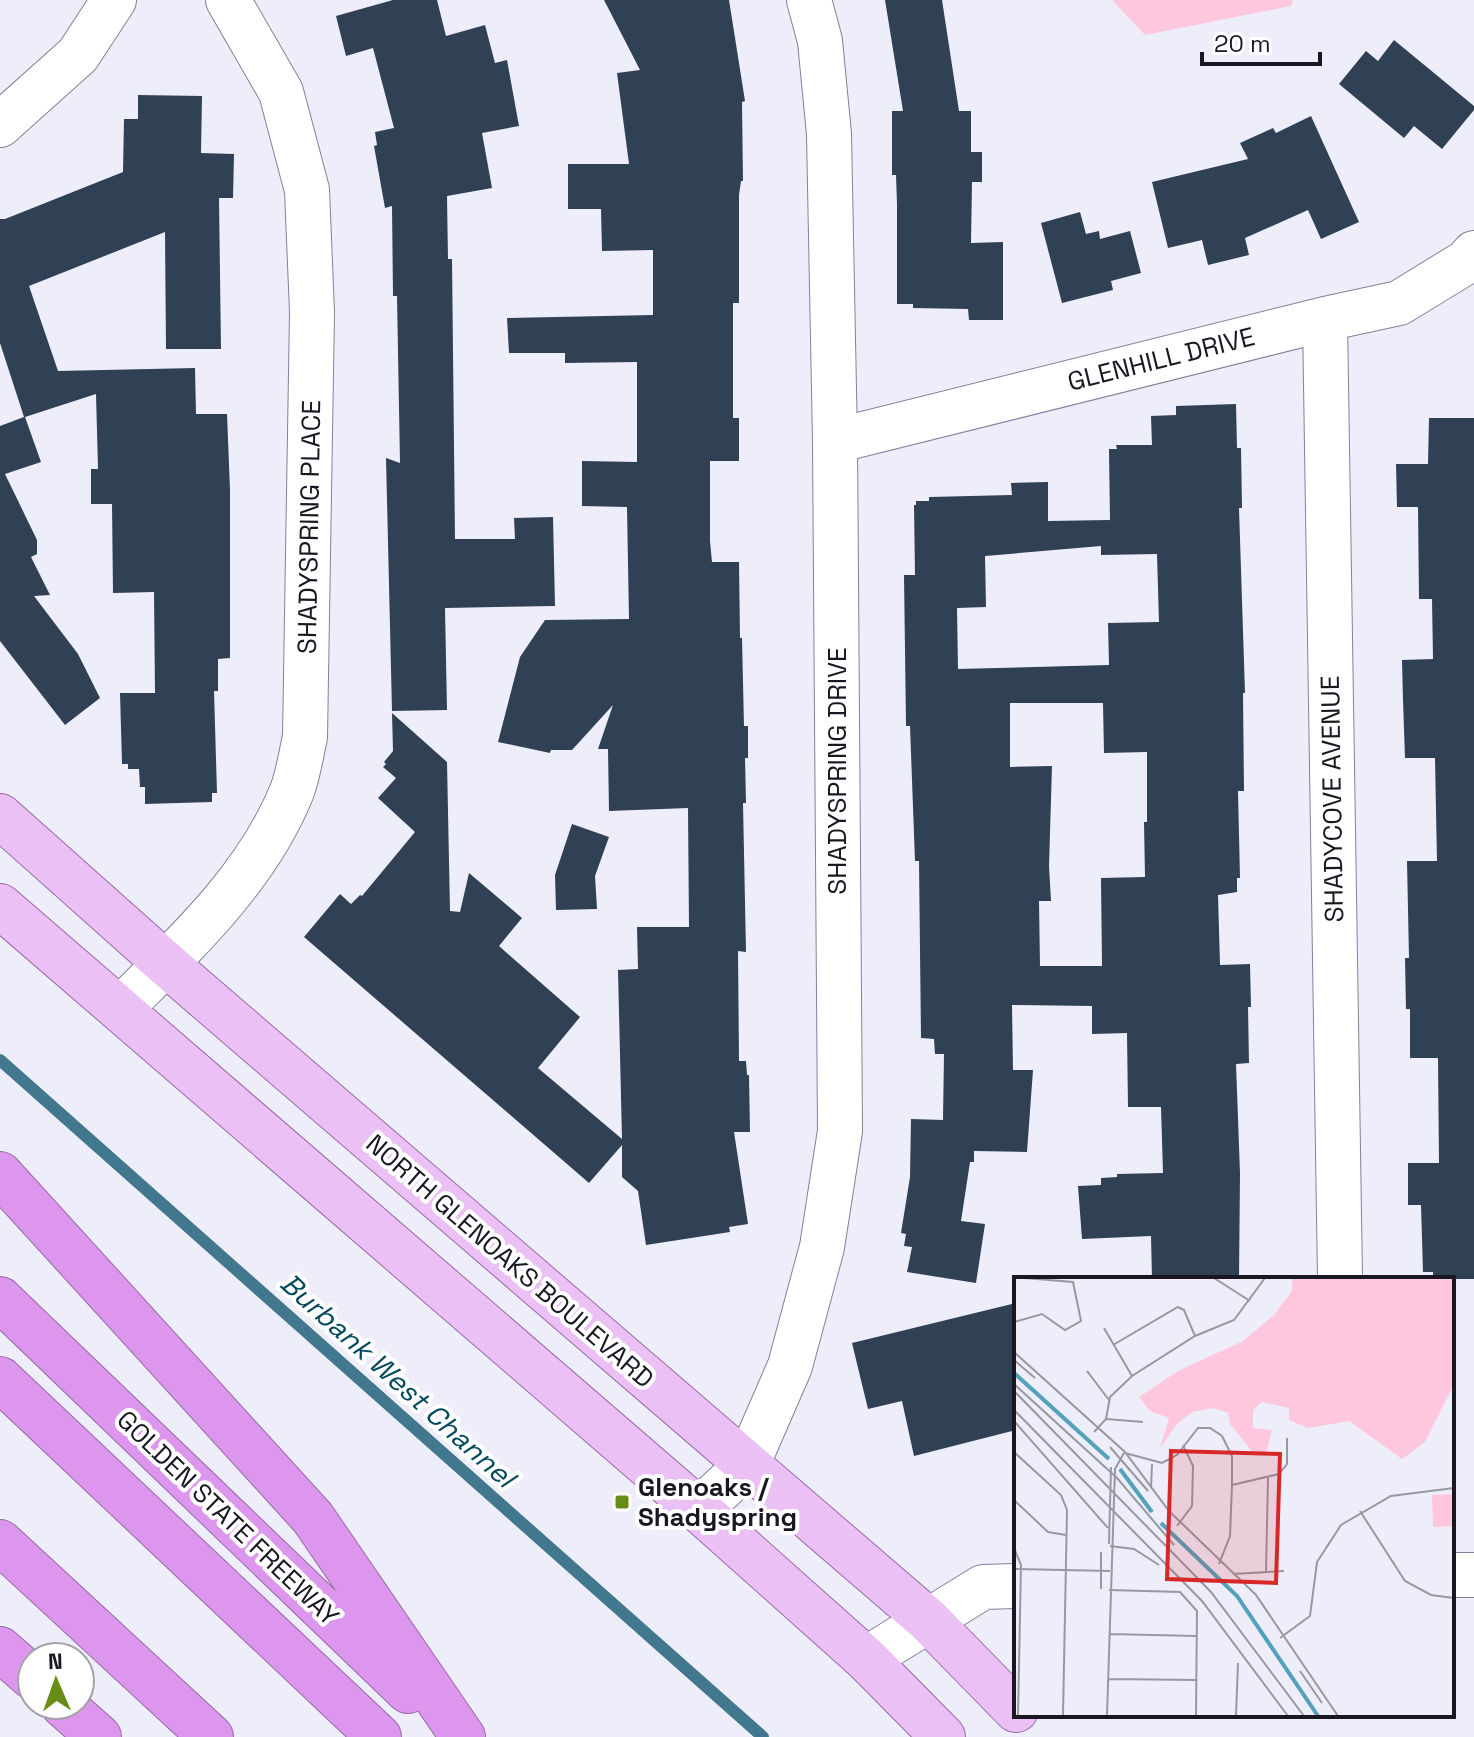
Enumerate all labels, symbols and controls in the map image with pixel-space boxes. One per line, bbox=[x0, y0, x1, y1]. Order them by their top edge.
scale bar bbox=[1202, 16, 1320, 66]
text: 20 m bbox=[1214, 28, 1271, 59]
street label: GLENHILL DRIVE bbox=[1064, 319, 1258, 399]
street label: SHADYSPRING PLACE bbox=[290, 400, 328, 654]
street label: SHADYSPRING DRIVE bbox=[820, 647, 854, 895]
street label: SHADYCOVE AVENUE bbox=[1313, 675, 1351, 923]
street label: NORTH GLENOAKS BOULEVARD bbox=[359, 1127, 661, 1395]
water label: Burbank West Channel bbox=[273, 1265, 525, 1497]
inset map bbox=[1014, 1277, 1454, 1717]
street label: GOLDEN STATE FREEWAY bbox=[110, 1403, 346, 1633]
place label: Glenoaks / Shadyspring bbox=[638, 1470, 797, 1534]
marker: Glenoaks / Shadyspring bbox=[613, 1493, 631, 1511]
north arrow bbox=[16, 1641, 96, 1721]
text: N bbox=[47, 1647, 63, 1675]

